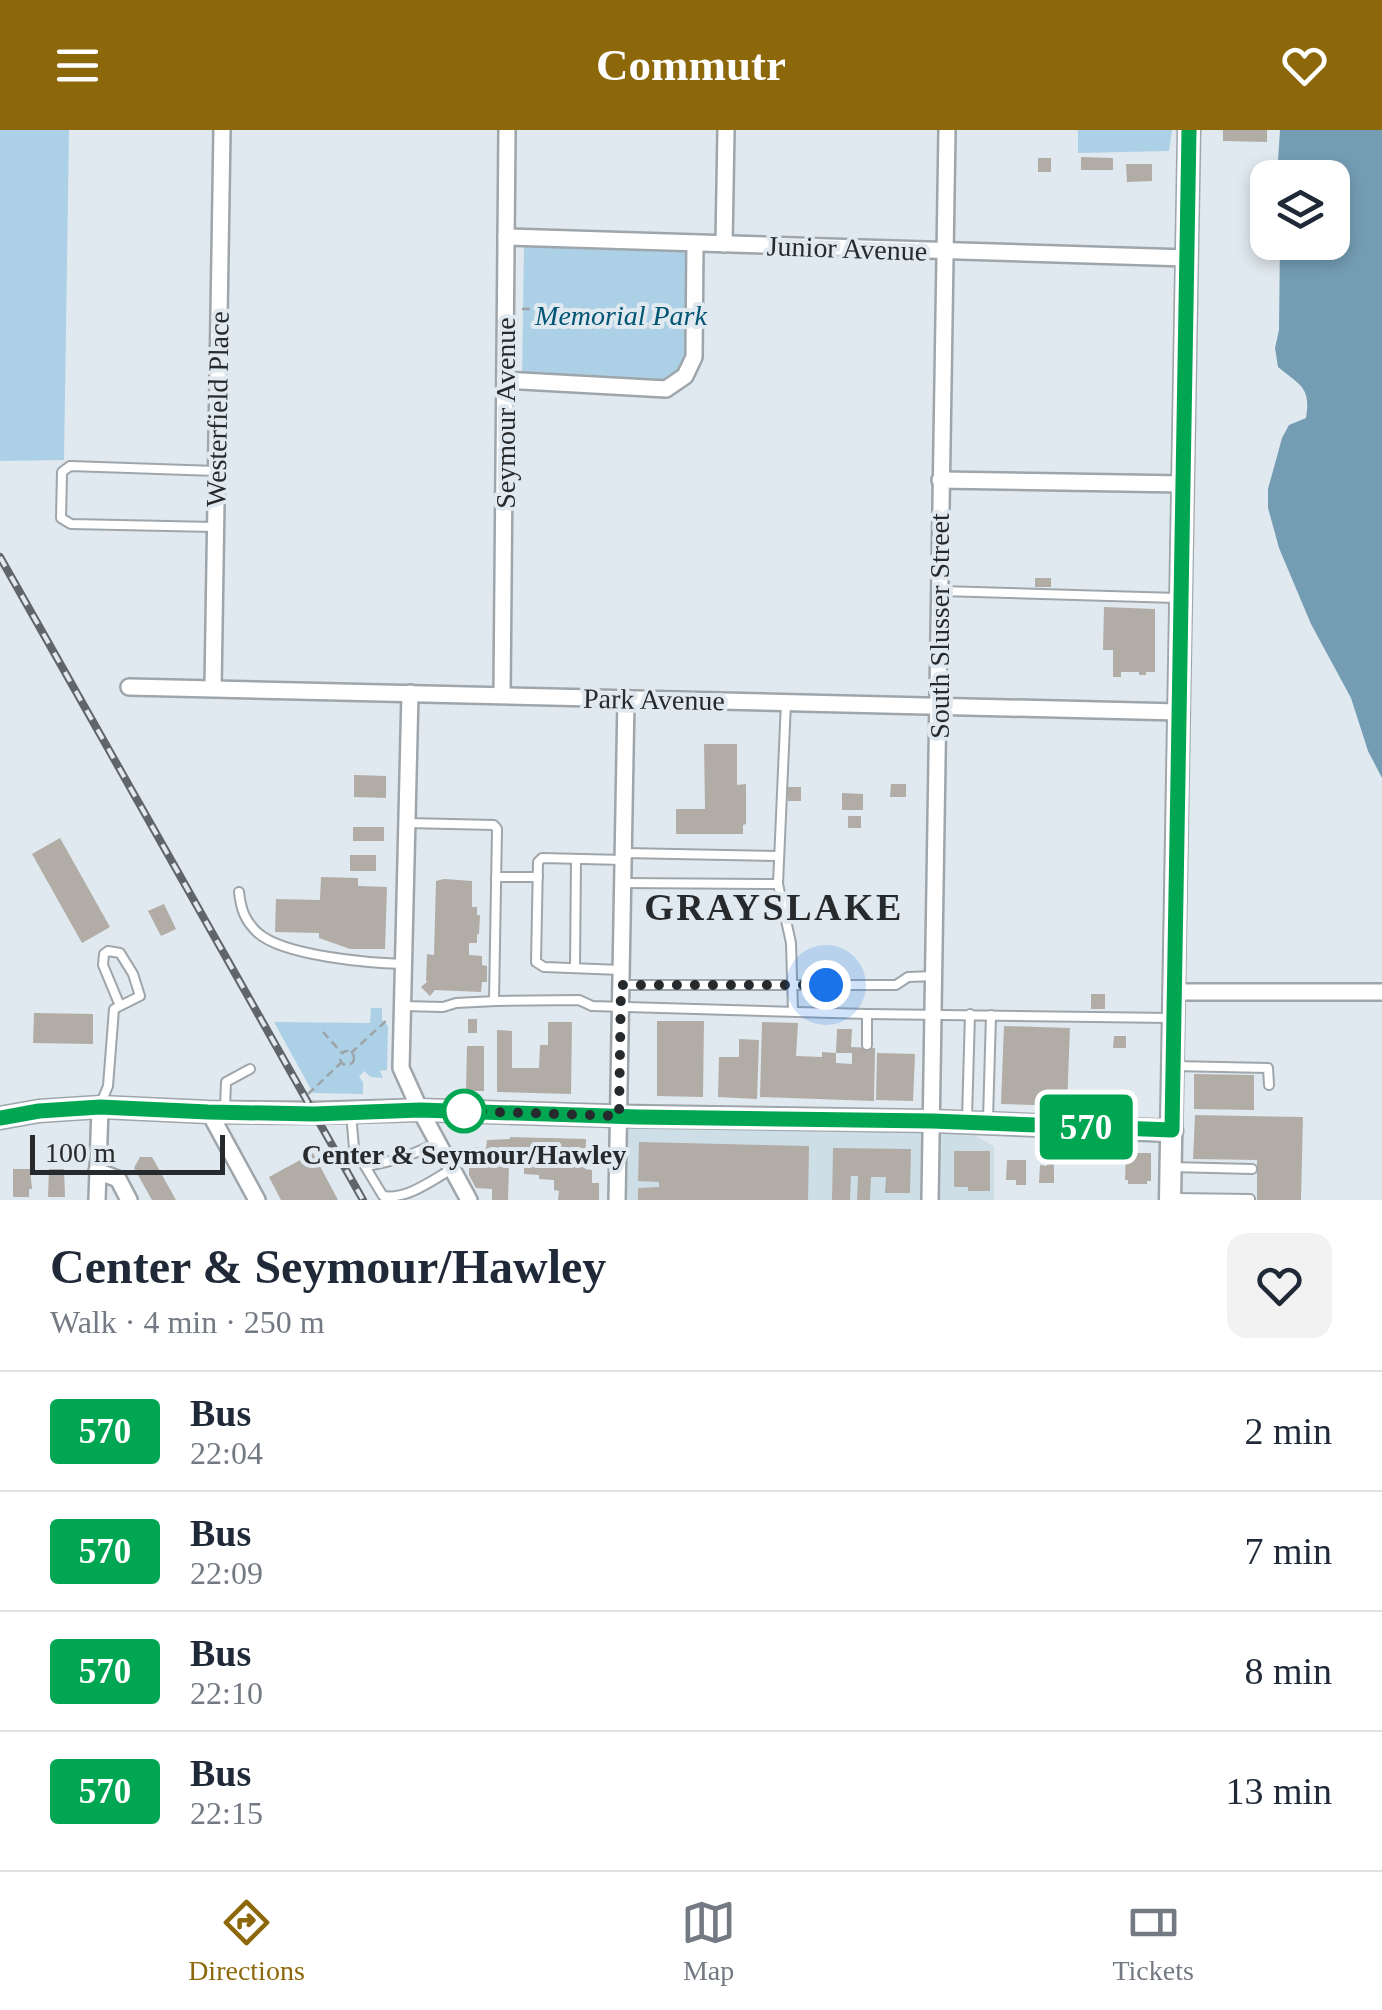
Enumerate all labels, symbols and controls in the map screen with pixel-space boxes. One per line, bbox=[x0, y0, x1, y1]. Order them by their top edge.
icon: menu bbox=[50, 38, 105, 93]
icon: heart bbox=[1277, 38, 1332, 93]
text: Commutr bbox=[596, 40, 786, 90]
map controls bbox=[1250, 160, 1350, 260]
button: layers bbox=[1250, 160, 1350, 260]
street label: Junior Avenue bbox=[766, 230, 928, 267]
park label: Memorial Park bbox=[534, 300, 707, 331]
street label: Westerfield Place bbox=[200, 311, 235, 507]
street label: Seymour Avenue bbox=[490, 317, 521, 509]
street label: South Slusser Street bbox=[924, 513, 955, 739]
street label: Park Avenue bbox=[583, 683, 725, 716]
district label: GRAYSLAKE bbox=[644, 886, 904, 928]
your location bbox=[801, 960, 851, 1010]
marker: Center & Seymour/Hawley bbox=[443, 1090, 485, 1132]
line badge: 570 bbox=[1028, 1094, 1144, 1160]
text: 570 bbox=[1060, 1108, 1112, 1147]
scale bar bbox=[30, 1130, 225, 1174]
text: 100 m bbox=[45, 1137, 116, 1168]
place label: Center & Seymour/Hawley bbox=[302, 1139, 626, 1170]
button: heart bbox=[1227, 1233, 1332, 1338]
text: Center & Seymour/Hawley bbox=[50, 1240, 606, 1293]
text: Walk · 4 min · 250 m bbox=[50, 1304, 325, 1340]
text: Bus bbox=[190, 1392, 251, 1434]
text: 2 min bbox=[1244, 1410, 1332, 1452]
text: 570 bbox=[79, 1412, 131, 1451]
text: 22:04 bbox=[190, 1435, 263, 1471]
text: Bus bbox=[190, 1512, 251, 1554]
text: 7 min bbox=[1244, 1530, 1332, 1572]
text: 570 bbox=[79, 1532, 131, 1571]
text: 22:09 bbox=[190, 1555, 263, 1591]
text: Bus bbox=[190, 1632, 251, 1674]
text: 8 min bbox=[1244, 1650, 1332, 1692]
text: 570 bbox=[79, 1652, 131, 1691]
text: 22:10 bbox=[190, 1675, 263, 1711]
text: Bus bbox=[190, 1752, 251, 1794]
text: 13 min bbox=[1225, 1770, 1332, 1812]
text: 570 bbox=[79, 1772, 131, 1811]
text: 22:15 bbox=[190, 1795, 263, 1831]
tab: Directions bbox=[188, 1895, 305, 1987]
tab: Map bbox=[681, 1895, 736, 1987]
tab: Tickets bbox=[1112, 1895, 1194, 1987]

